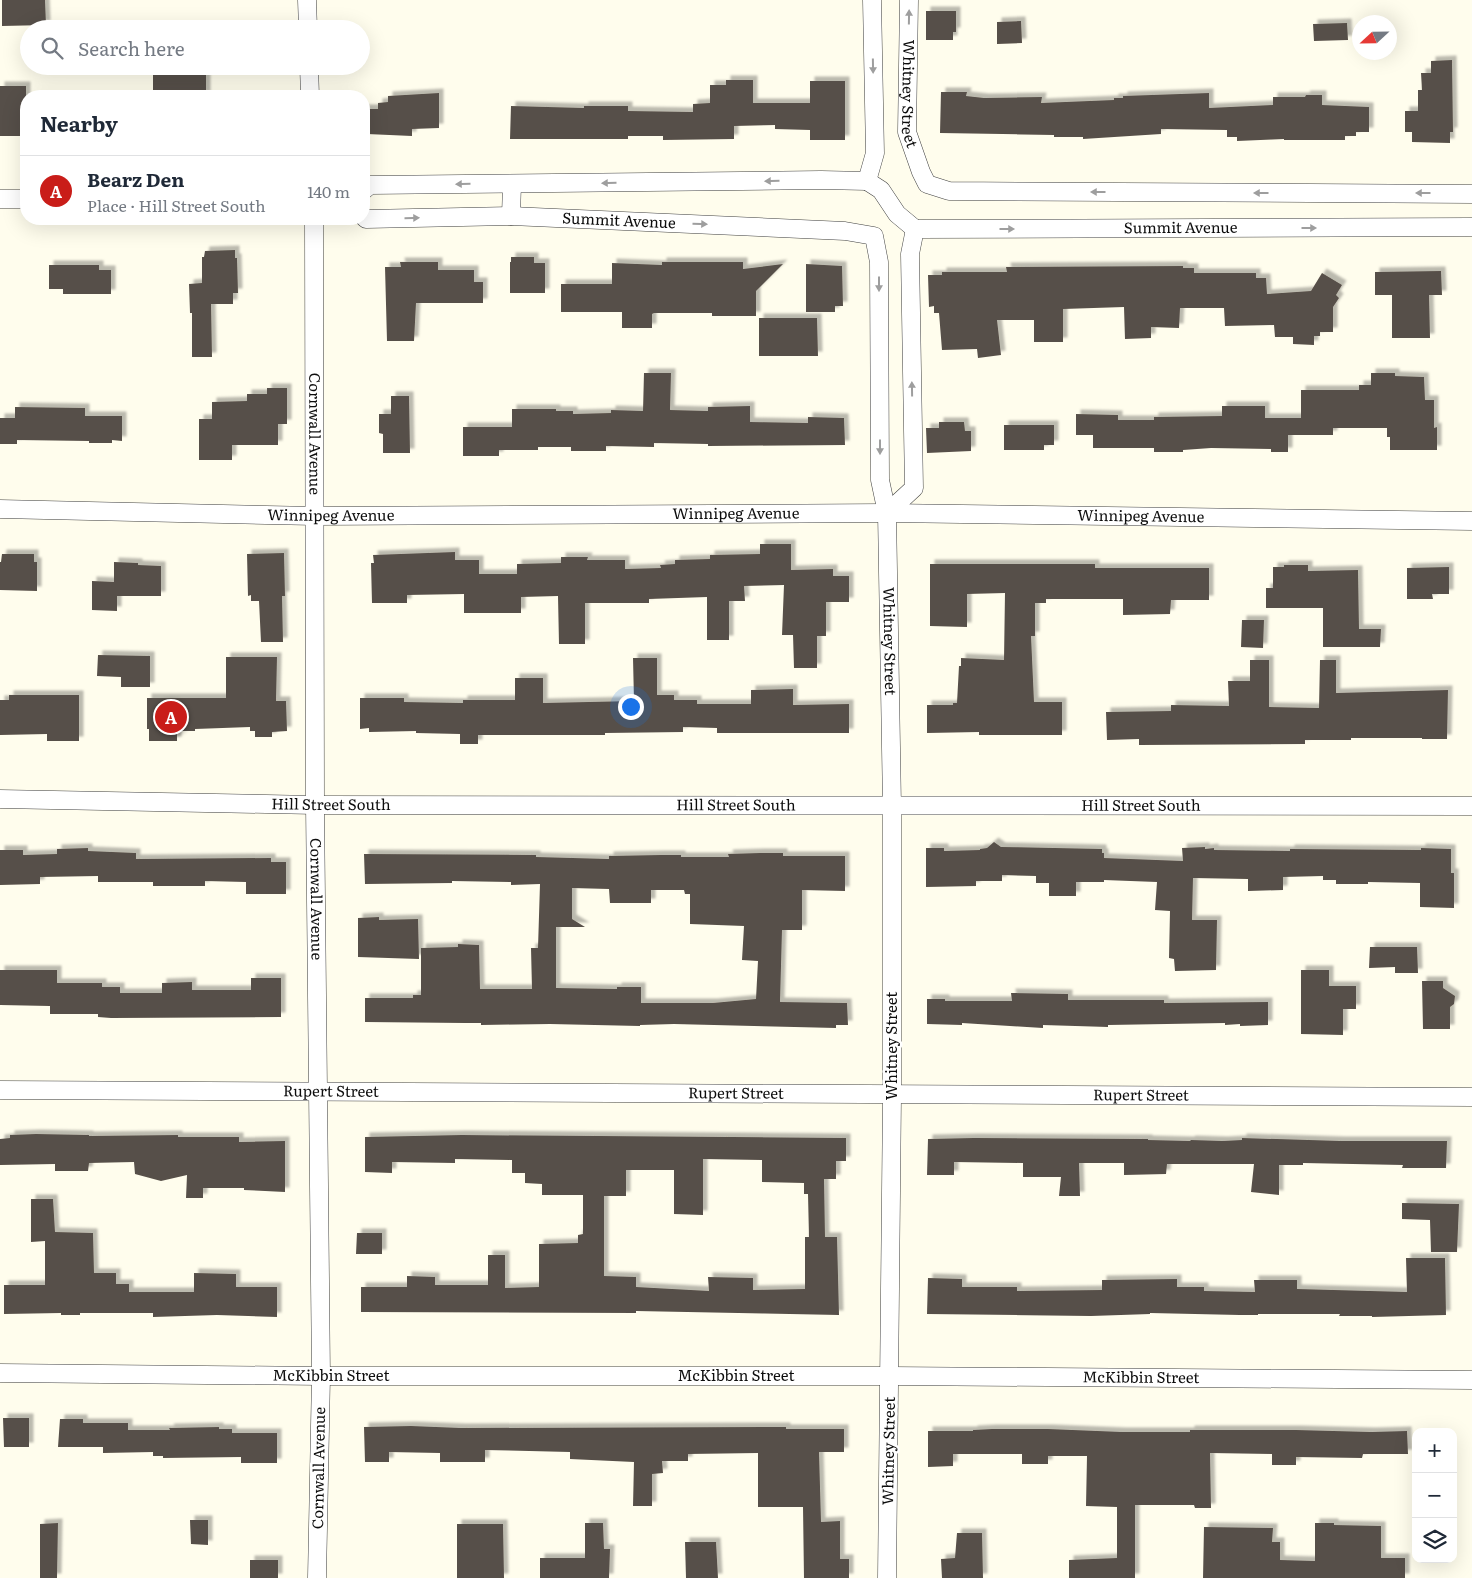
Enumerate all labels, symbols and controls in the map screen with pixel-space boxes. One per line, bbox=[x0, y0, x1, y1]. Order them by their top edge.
one-way arrow bbox=[905, 8, 913, 24]
north arrow bbox=[1352, 15, 1397, 60]
search box bbox=[20, 20, 370, 75]
icon: search bbox=[38, 34, 66, 62]
text: Search here bbox=[78, 34, 185, 62]
street label: Whitney Street bbox=[897, 40, 925, 151]
one-way arrow bbox=[869, 58, 877, 74]
text: Nearby bbox=[40, 107, 118, 138]
text: Bearz Den bbox=[87, 165, 184, 193]
one-way arrow bbox=[764, 177, 780, 185]
text: A bbox=[50, 179, 62, 203]
text: 140 m bbox=[307, 179, 350, 203]
one-way arrow bbox=[601, 179, 617, 187]
one-way arrow bbox=[455, 181, 471, 189]
one-way arrow bbox=[1090, 188, 1106, 196]
one-way arrow bbox=[1253, 189, 1269, 197]
one-way arrow bbox=[1415, 189, 1431, 197]
text: Place · Hill Street South bbox=[87, 193, 266, 217]
street label: Summit Avenue bbox=[562, 205, 677, 233]
one-way arrow bbox=[404, 214, 420, 222]
street label: Summit Avenue bbox=[1124, 215, 1238, 238]
one-way arrow bbox=[692, 221, 708, 229]
one-way arrow bbox=[1301, 224, 1317, 232]
one-way arrow bbox=[999, 225, 1015, 233]
one-way arrow bbox=[875, 277, 883, 293]
street label: Cornwall Avenue bbox=[304, 373, 327, 495]
one-way arrow bbox=[908, 381, 916, 397]
one-way arrow bbox=[876, 439, 884, 455]
street label: Winnipeg Avenue bbox=[672, 500, 800, 524]
street label: Winnipeg Avenue bbox=[267, 502, 395, 526]
street label: Winnipeg Avenue bbox=[1077, 503, 1205, 527]
street label: Whitney Street bbox=[878, 587, 903, 696]
your location bbox=[618, 694, 644, 720]
pin: A bbox=[155, 698, 187, 736]
street label: Hill Street South bbox=[271, 791, 391, 815]
street label: Hill Street South bbox=[676, 792, 796, 815]
street label: Hill Street South bbox=[1081, 793, 1201, 816]
street label: Cornwall Avenue bbox=[305, 838, 330, 960]
street label: Whitney Street bbox=[879, 992, 902, 1100]
street label: Rupert Street bbox=[283, 1078, 379, 1102]
street label: Rupert Street bbox=[688, 1080, 784, 1104]
street label: Rupert Street bbox=[1093, 1082, 1189, 1106]
street label: McKibbin Street bbox=[272, 1363, 389, 1386]
street label: McKibbin Street bbox=[678, 1363, 794, 1386]
street label: McKibbin Street bbox=[1082, 1364, 1200, 1388]
street label: Whitney Street bbox=[875, 1396, 900, 1505]
street label: Cornwall Avenue bbox=[305, 1406, 330, 1529]
map controls bbox=[1412, 1428, 1457, 1563]
button: + bbox=[1412, 1428, 1457, 1473]
button: − bbox=[1412, 1473, 1457, 1518]
button: layers bbox=[1412, 1518, 1457, 1563]

